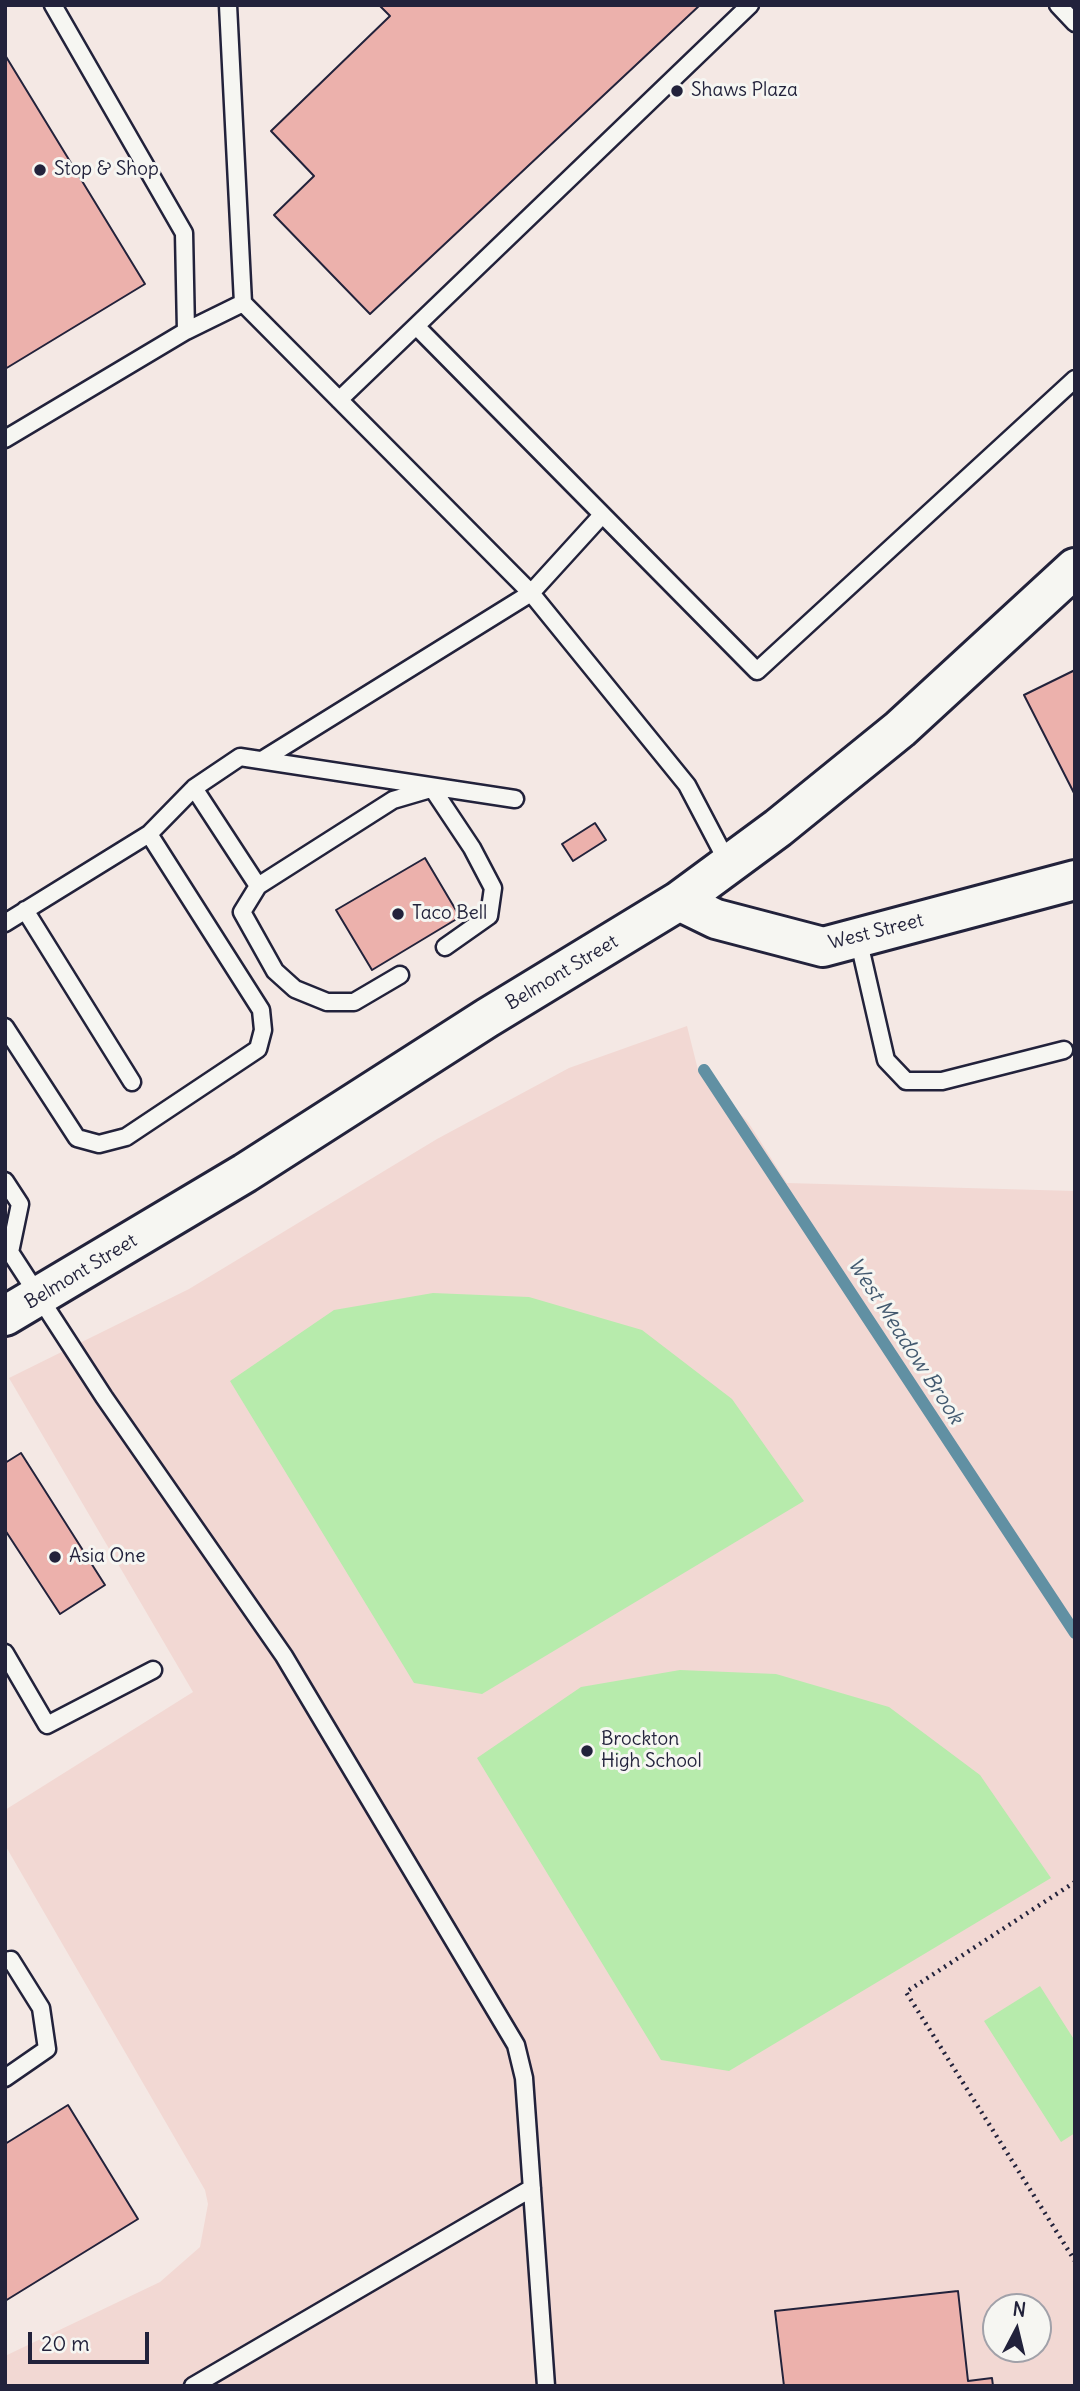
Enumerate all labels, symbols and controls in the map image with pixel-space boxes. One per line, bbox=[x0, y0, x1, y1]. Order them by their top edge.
place label: Shaws Plaza bbox=[691, 80, 798, 102]
marker: Shaws Plaza bbox=[669, 83, 685, 99]
place label: Stop & Shop bbox=[54, 159, 159, 181]
marker: Stop & Shop bbox=[32, 162, 48, 178]
place label: Taco Bell bbox=[412, 903, 487, 925]
marker: Taco Bell bbox=[390, 906, 406, 922]
street label: West Street bbox=[826, 909, 926, 955]
street label: Belmont Street bbox=[502, 931, 622, 1015]
street label: Belmont Street bbox=[21, 1230, 141, 1314]
water label: West Meadow Brook bbox=[842, 1253, 968, 1429]
place label: Asia One bbox=[69, 1546, 145, 1568]
marker: Asia One bbox=[47, 1549, 63, 1565]
place label: Brockton High School bbox=[601, 1729, 702, 1773]
marker: Brockton High School bbox=[579, 1743, 595, 1759]
north arrow bbox=[982, 2293, 1052, 2363]
text: N bbox=[1011, 2296, 1027, 2322]
scale bar bbox=[32, 2318, 152, 2362]
text: 20 m bbox=[41, 2330, 90, 2357]

